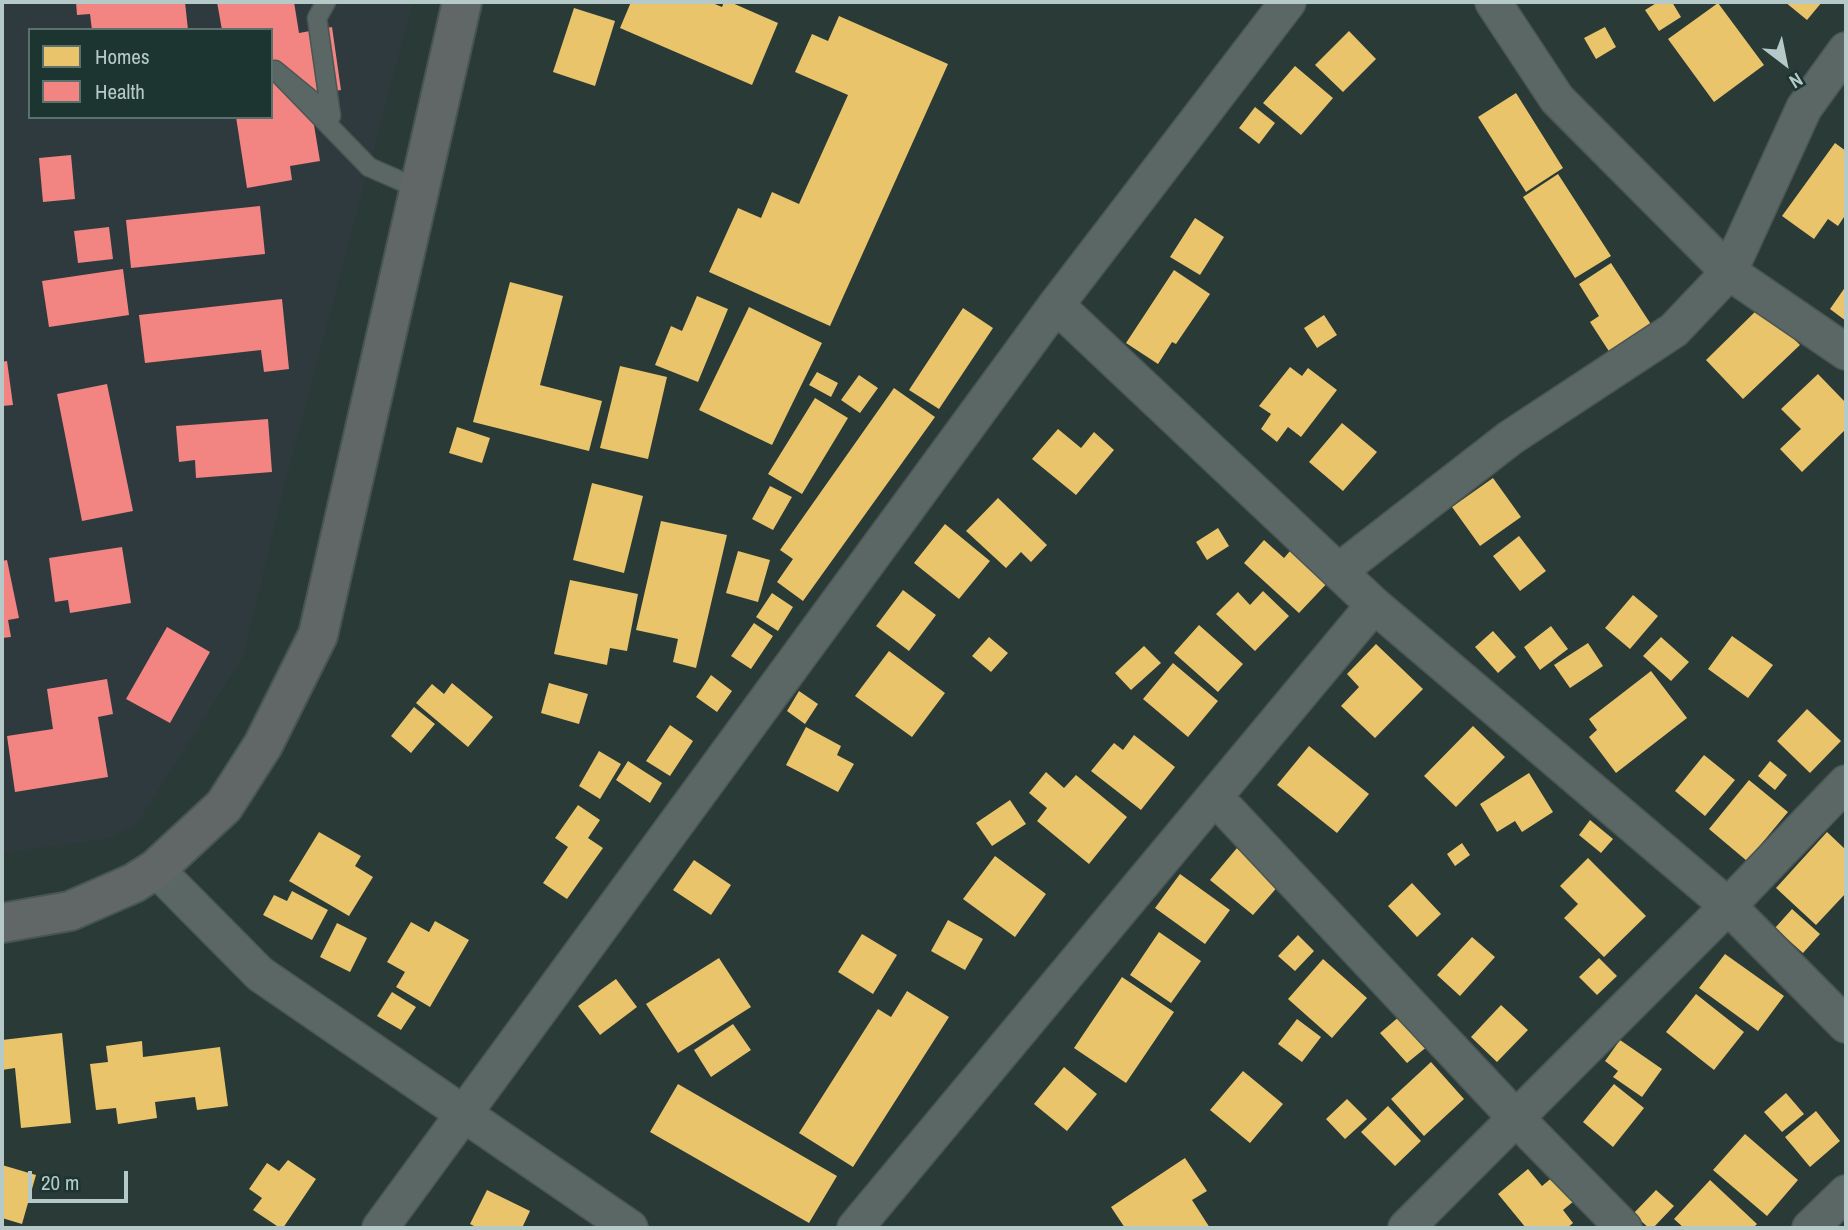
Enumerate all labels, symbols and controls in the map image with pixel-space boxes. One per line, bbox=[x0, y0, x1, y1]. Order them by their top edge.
legend bbox=[28, 28, 273, 119]
north arrow bbox=[1750, 28, 1820, 98]
text: Homes bbox=[95, 42, 150, 71]
text: N bbox=[1784, 67, 1808, 95]
text: Health bbox=[95, 77, 145, 106]
scale bar bbox=[32, 1156, 131, 1200]
text: 20 m bbox=[41, 1168, 79, 1197]

